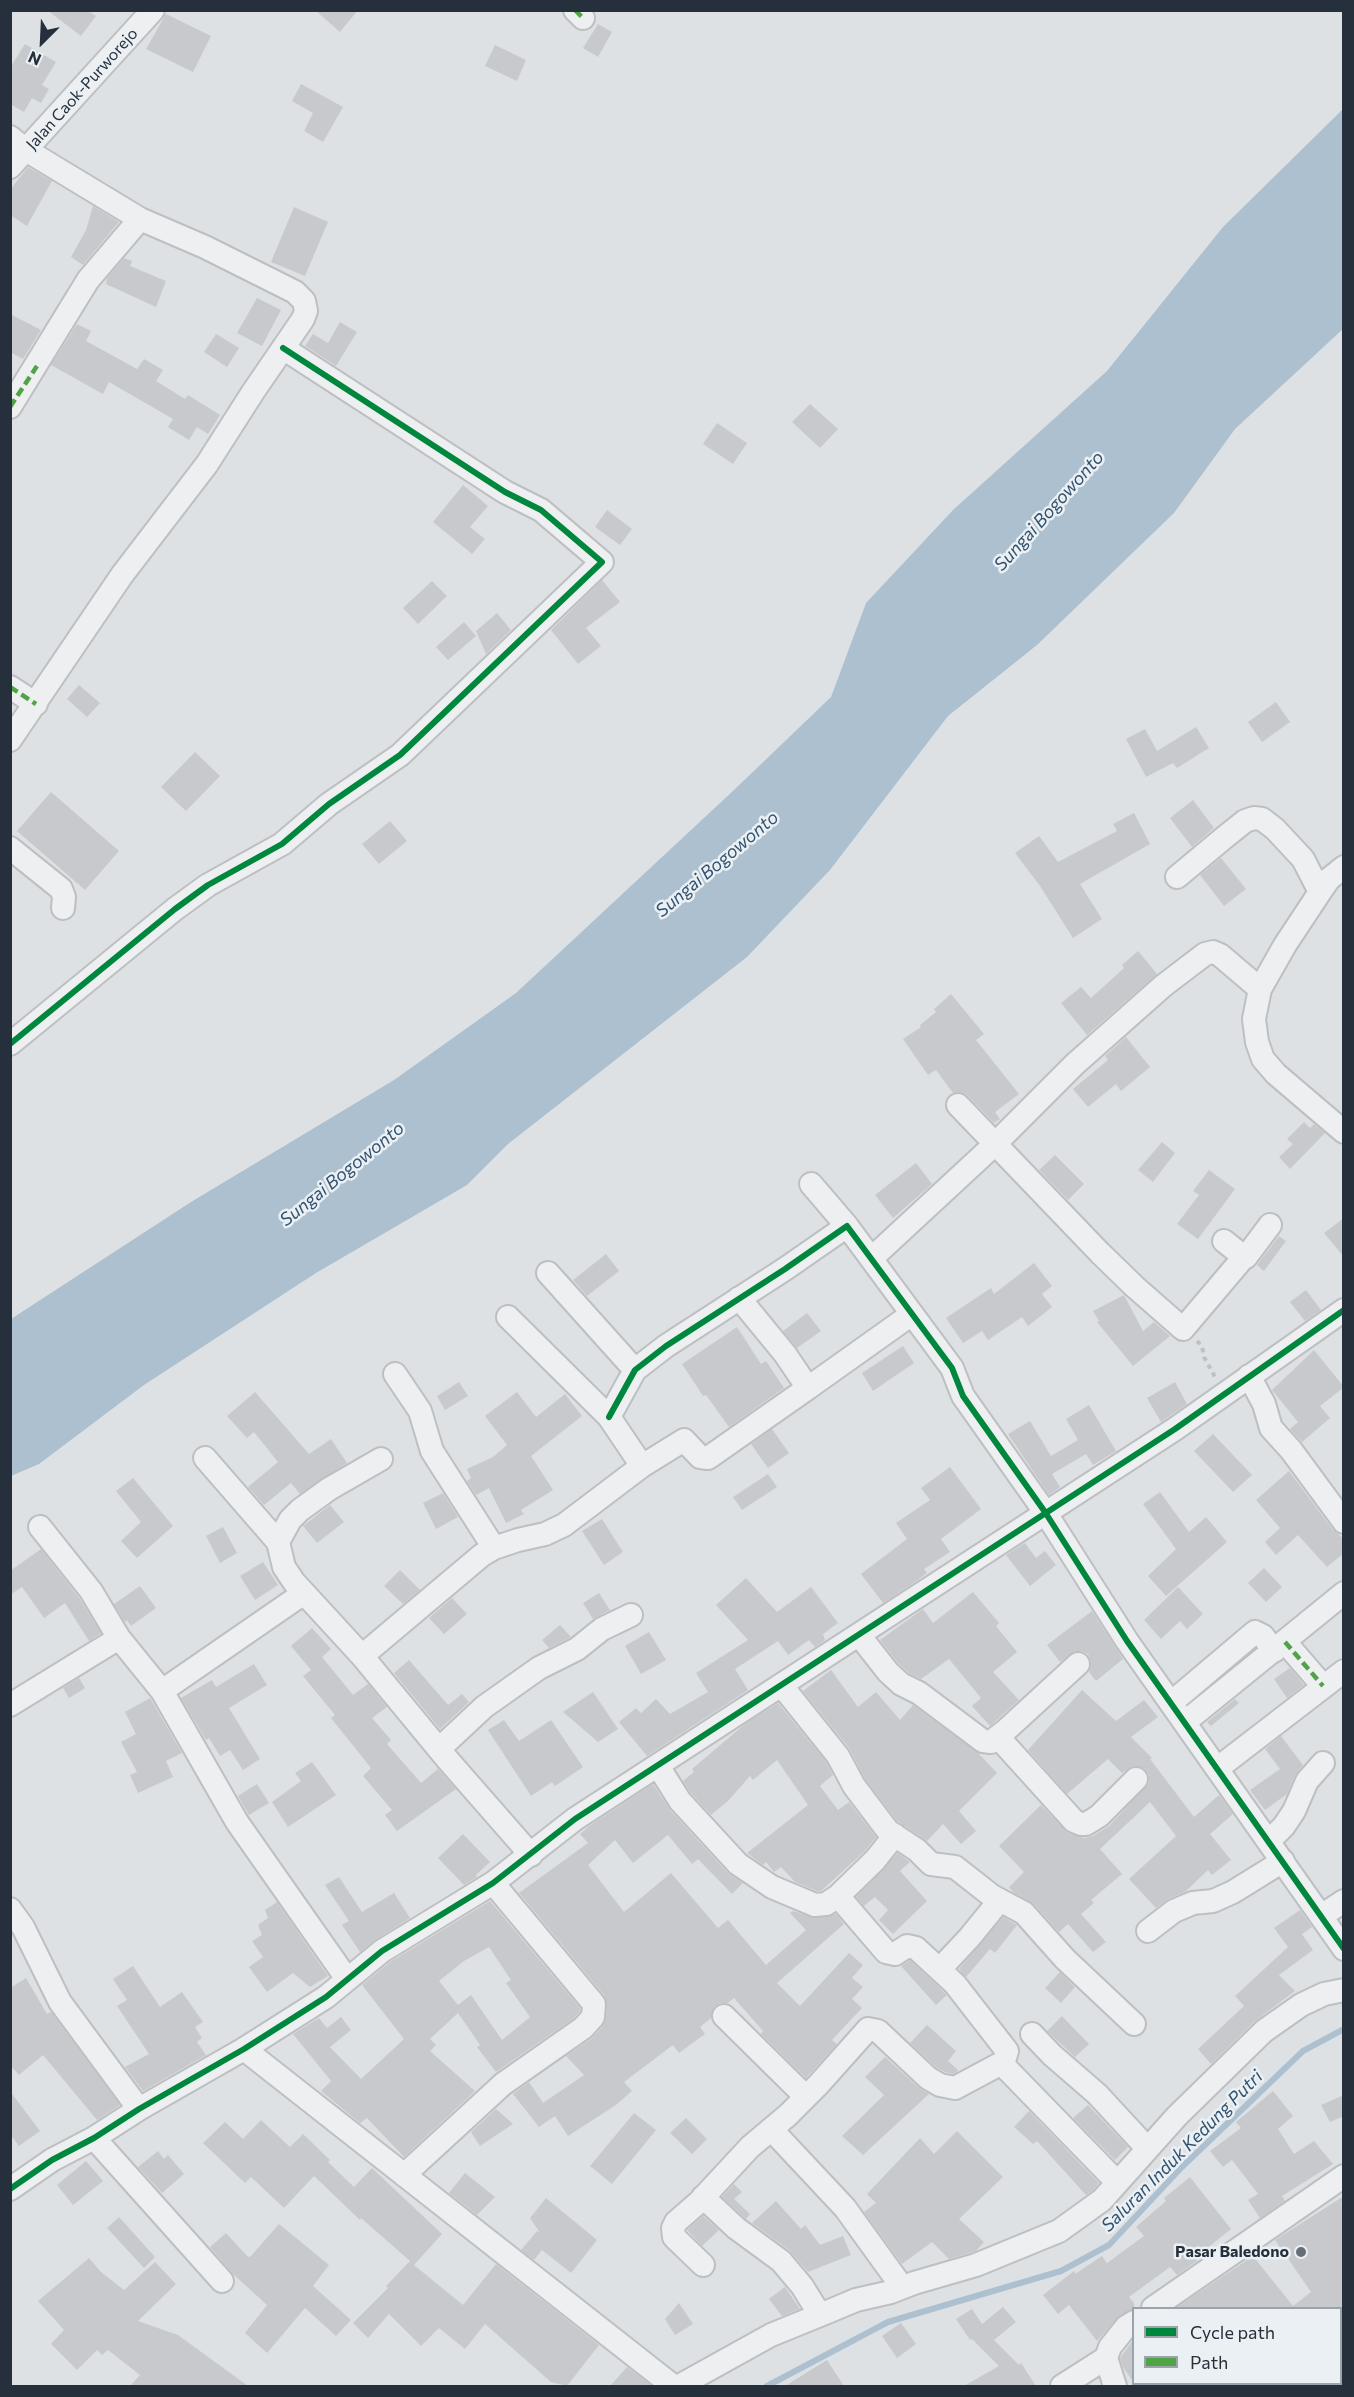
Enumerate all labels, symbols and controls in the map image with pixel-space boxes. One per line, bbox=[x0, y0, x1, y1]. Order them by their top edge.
north arrow bbox=[12, 12, 72, 72]
street label: Jalan Caok-Purworejo bbox=[22, 24, 142, 154]
text: N bbox=[25, 48, 44, 70]
water label: Sungai Bogowonto bbox=[990, 447, 1108, 575]
water label: Sungai Bogowonto bbox=[651, 806, 783, 922]
water label: Sungai Bogowonto bbox=[276, 1117, 408, 1231]
water label: Saluran Induk Kedung Putri bbox=[1097, 2066, 1267, 2236]
place label: Pasar Baledono bbox=[1175, 2242, 1289, 2262]
marker: Pasar Baledono bbox=[1294, 2245, 1308, 2259]
legend bbox=[1132, 2307, 1342, 2385]
text: Cycle path bbox=[1190, 2321, 1275, 2343]
text: Path bbox=[1190, 2351, 1228, 2373]

